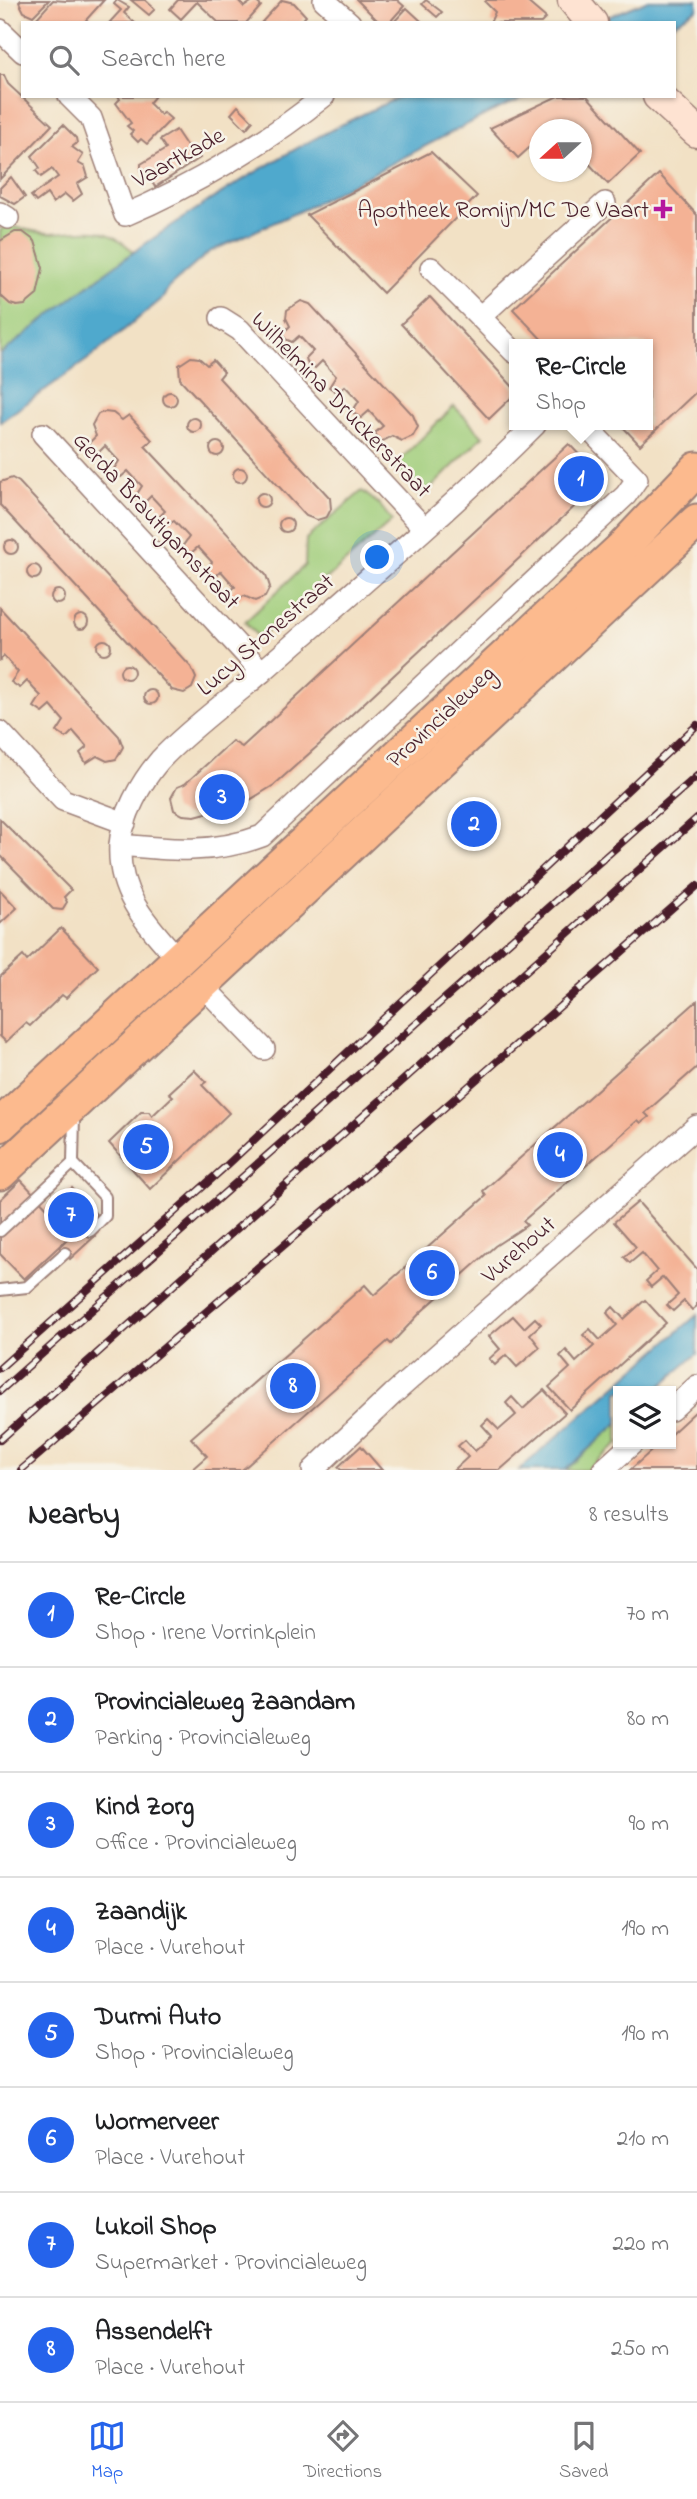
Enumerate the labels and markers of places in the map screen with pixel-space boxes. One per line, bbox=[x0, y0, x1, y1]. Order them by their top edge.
place label: Apotheek Romijn/MC De Vaart bbox=[358, 194, 649, 229]
marker: Apotheek Romijn/MC De Vaart bbox=[655, 201, 671, 217]
pin: 1 bbox=[558, 453, 604, 505]
pin: 3 bbox=[199, 771, 245, 823]
pin: 2 bbox=[451, 798, 497, 850]
pin: 5 bbox=[123, 1121, 169, 1173]
pin: 4 bbox=[537, 1129, 583, 1181]
pin: 7 bbox=[48, 1189, 94, 1241]
pin: 6 bbox=[409, 1247, 455, 1299]
pin: 8 bbox=[270, 1360, 316, 1412]

